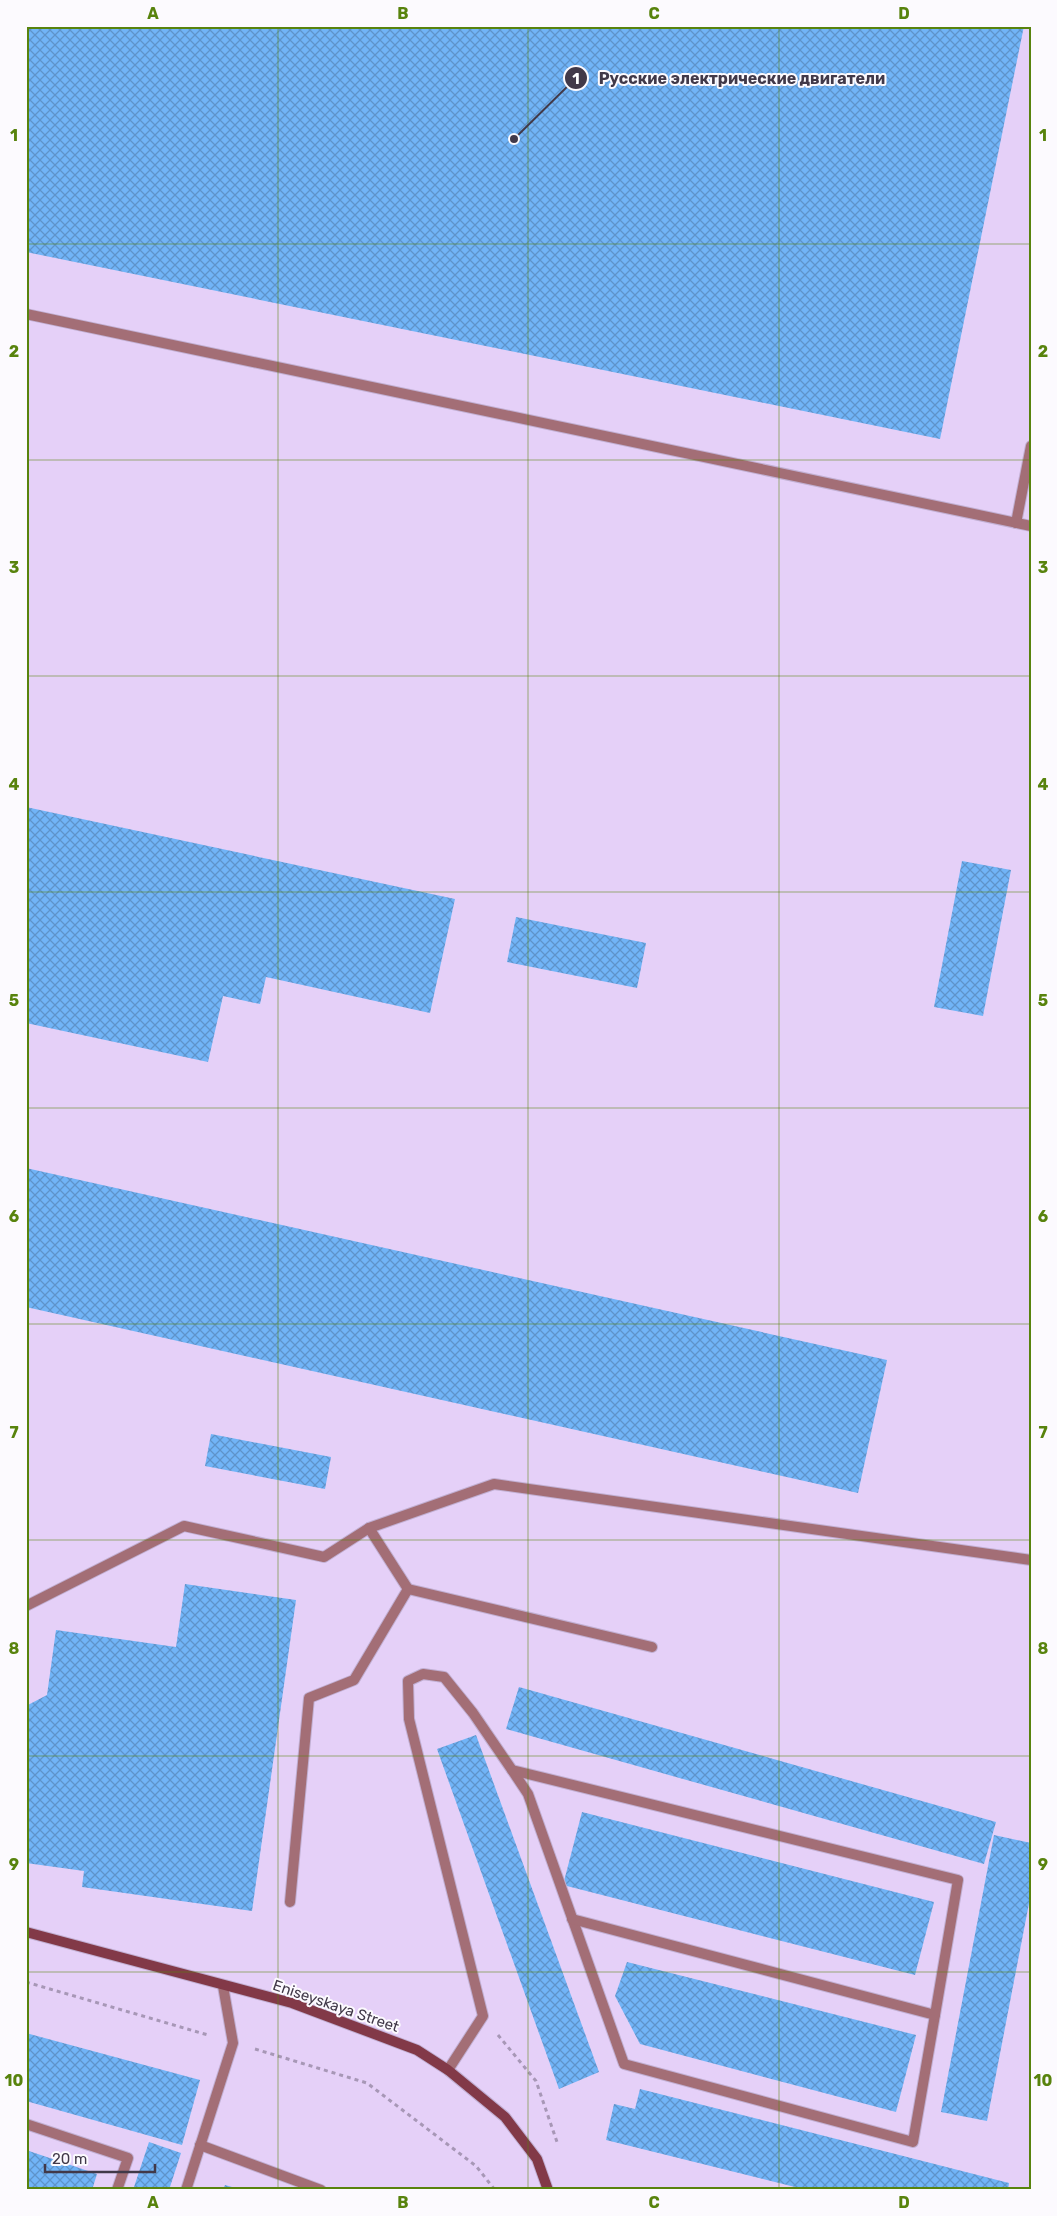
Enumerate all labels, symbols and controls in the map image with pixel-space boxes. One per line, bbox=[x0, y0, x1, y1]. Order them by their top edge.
text: A bbox=[147, 4, 159, 23]
text: B bbox=[397, 4, 409, 23]
text: C bbox=[648, 4, 660, 23]
text: D bbox=[898, 4, 910, 23]
callout: Русские электрические двигатели bbox=[564, 63, 895, 94]
text: Русские электрические двигатели bbox=[599, 69, 885, 88]
text: 1 bbox=[572, 70, 580, 88]
text: 1 bbox=[10, 126, 18, 145]
text: 1 bbox=[1039, 126, 1047, 145]
text: 2 bbox=[9, 342, 19, 361]
text: 2 bbox=[1038, 342, 1048, 361]
text: 3 bbox=[9, 558, 19, 577]
text: 3 bbox=[1038, 558, 1048, 577]
text: 4 bbox=[9, 775, 20, 794]
text: 4 bbox=[1038, 775, 1049, 794]
text: 5 bbox=[9, 991, 19, 1010]
text: 5 bbox=[1038, 991, 1048, 1010]
text: 6 bbox=[9, 1207, 19, 1226]
text: 6 bbox=[1038, 1207, 1048, 1226]
text: 7 bbox=[9, 1423, 19, 1442]
text: 7 bbox=[1038, 1423, 1048, 1442]
text: 8 bbox=[9, 1639, 20, 1658]
text: 8 bbox=[1038, 1639, 1049, 1658]
text: 9 bbox=[9, 1855, 19, 1874]
text: 9 bbox=[1038, 1855, 1048, 1874]
street label: Eniseyskaya Street bbox=[271, 1976, 402, 2036]
text: 10 bbox=[5, 2071, 24, 2090]
text: 10 bbox=[1034, 2071, 1053, 2090]
scale bar bbox=[45, 2141, 155, 2173]
text: 20 m bbox=[52, 2150, 87, 2168]
text: A bbox=[147, 2193, 159, 2212]
text: B bbox=[397, 2193, 409, 2212]
text: C bbox=[648, 2193, 660, 2212]
text: D bbox=[898, 2193, 910, 2212]

